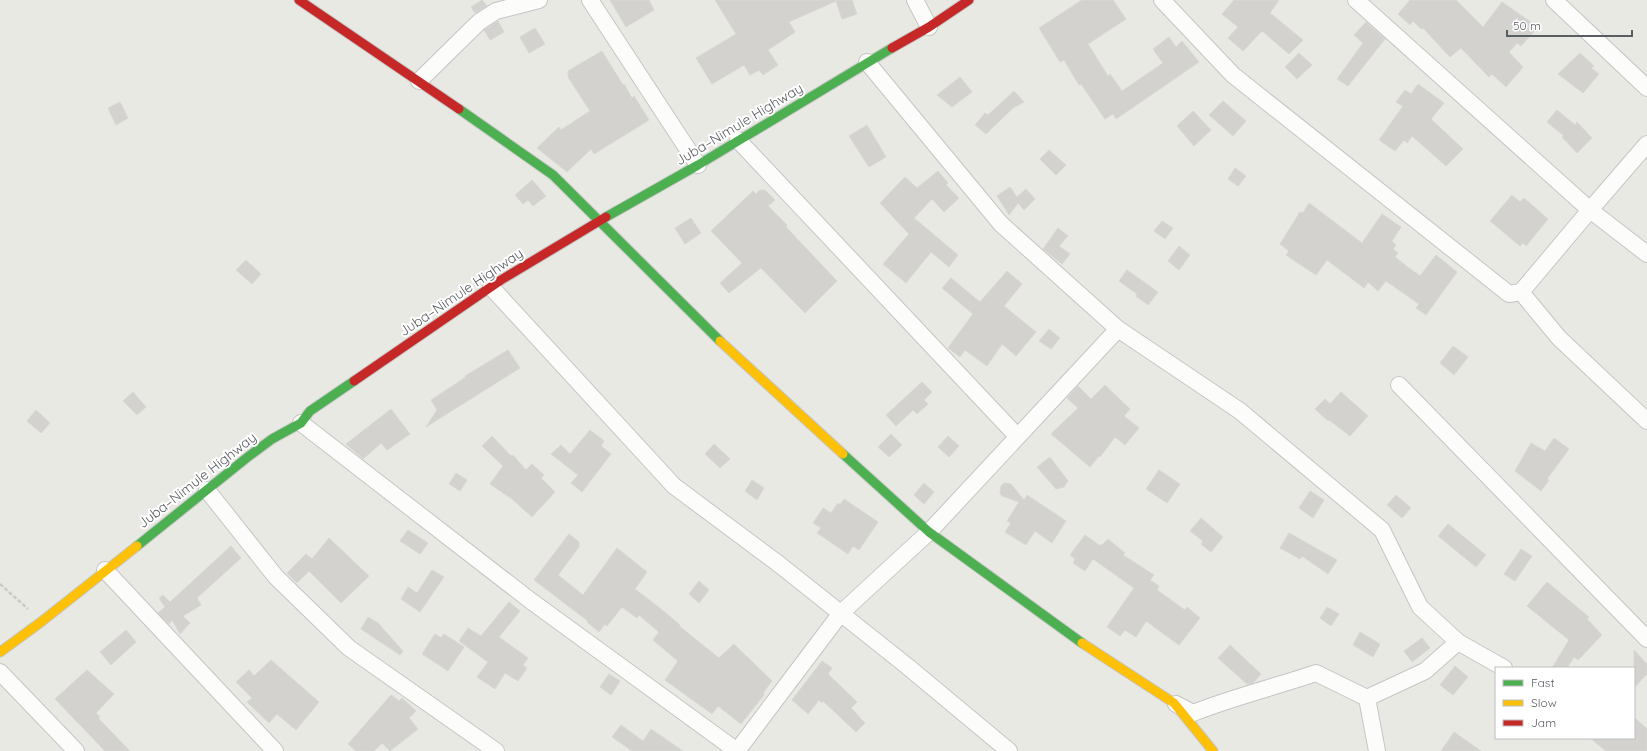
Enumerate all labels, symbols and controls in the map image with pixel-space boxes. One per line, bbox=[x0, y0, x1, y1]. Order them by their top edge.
scale bar bbox=[1507, 12, 1632, 38]
text: 50 m bbox=[1513, 18, 1541, 33]
street label: Juba–Nimule Highway bbox=[672, 79, 806, 169]
street label: Juba–Nimule Highway bbox=[396, 244, 526, 340]
street label: Juba–Nimule Highway bbox=[134, 428, 260, 532]
legend bbox=[1495, 667, 1635, 739]
text: Fast bbox=[1531, 675, 1555, 690]
text: Slow bbox=[1531, 695, 1557, 710]
text: Jam bbox=[1531, 715, 1556, 730]

